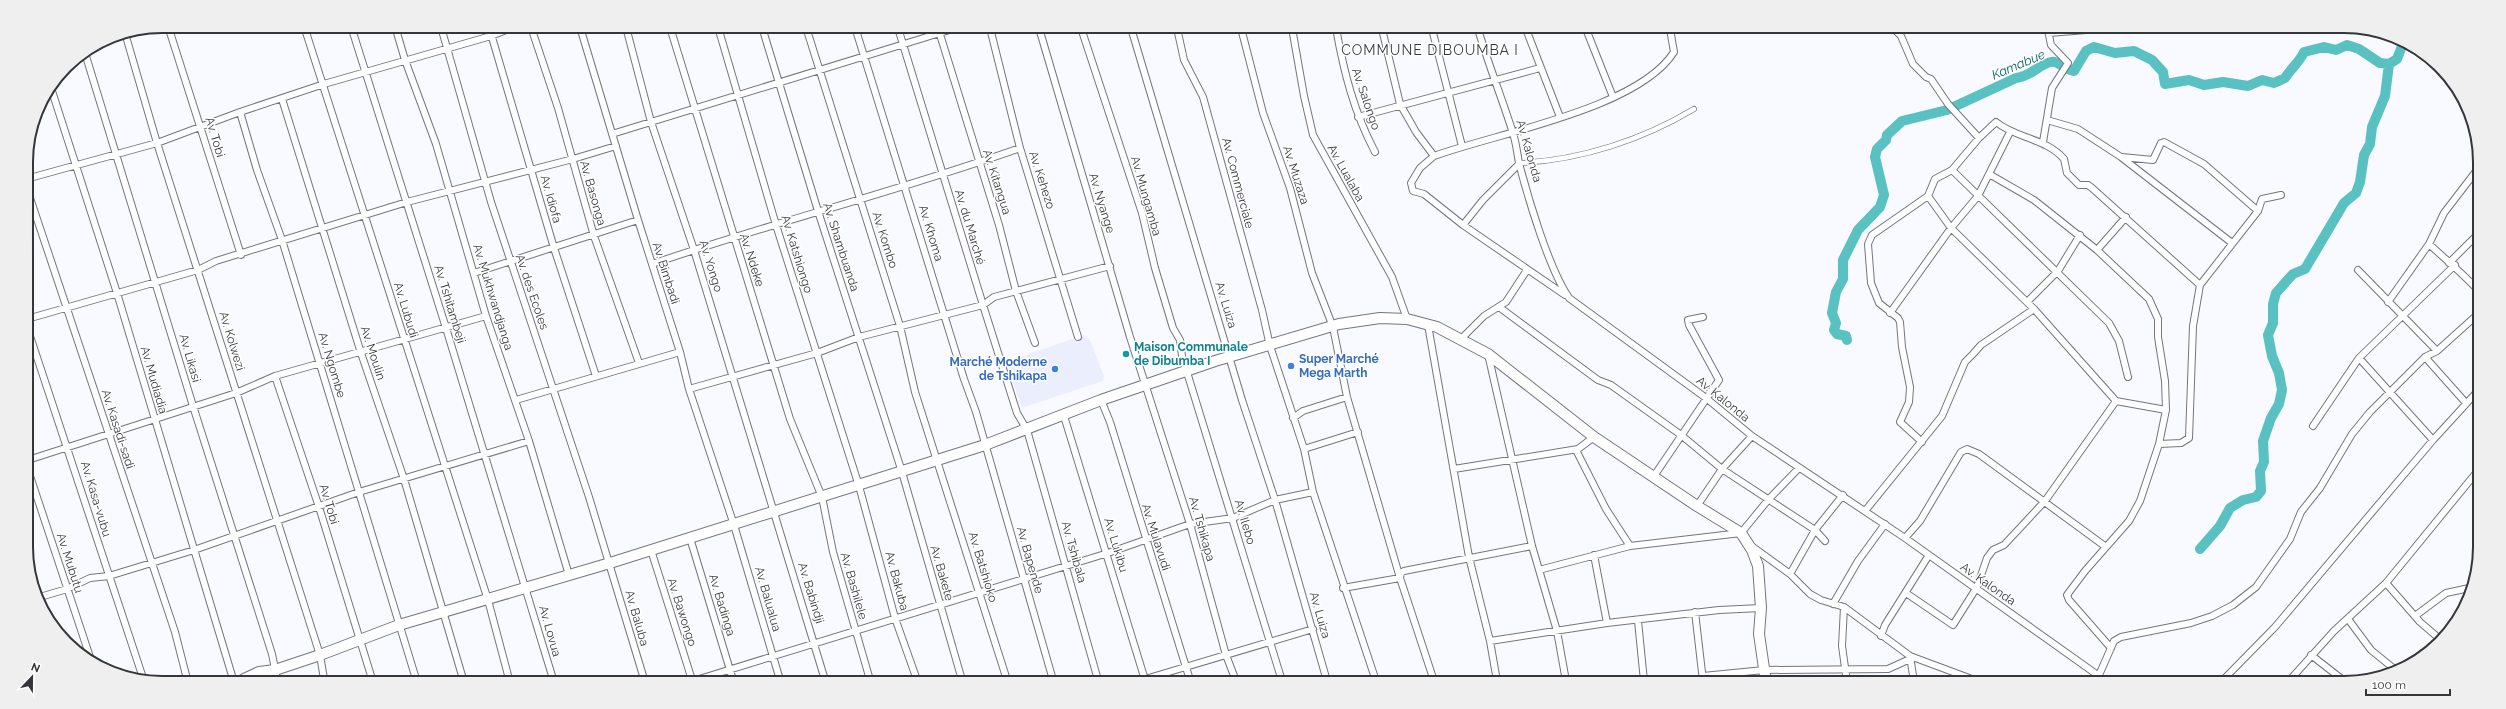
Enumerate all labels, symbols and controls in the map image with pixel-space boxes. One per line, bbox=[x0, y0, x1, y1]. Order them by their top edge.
district label: COMMUNE DIBOUMBA I bbox=[1341, 42, 1519, 58]
water label: Kamabue bbox=[1989, 46, 2047, 82]
street label: Av. Salongo bbox=[1349, 66, 1383, 132]
street label: Av. Tobi bbox=[202, 115, 228, 159]
street label: Av. Kalonda bbox=[1513, 118, 1545, 184]
street label: Av. Commerciale bbox=[1219, 136, 1257, 230]
street label: Av. Lualaba bbox=[1325, 142, 1367, 204]
street label: Av. Muzaza bbox=[1280, 144, 1312, 206]
street label: Av. Kitangua bbox=[980, 148, 1014, 216]
street label: Av. Kehezo bbox=[1026, 149, 1058, 211]
street label: Av. Mungamba bbox=[1128, 155, 1164, 237]
street label: Av. Basonga bbox=[577, 159, 609, 227]
street label: Av. Nyange bbox=[1086, 171, 1118, 235]
street label: Av. Idiofa bbox=[538, 173, 564, 225]
street label: Av. du Marché bbox=[952, 188, 988, 266]
street label: Av. Shambuanda bbox=[820, 201, 862, 293]
street label: Av. Khoma bbox=[916, 203, 946, 263]
street label: Av. Kombo bbox=[869, 210, 901, 270]
street label: Av. Katshiongo bbox=[778, 213, 816, 295]
street label: Av. Ndeke bbox=[737, 232, 767, 288]
street label: Av. Yongo bbox=[696, 238, 726, 294]
street label: Av. Bimbadi bbox=[649, 240, 683, 306]
street label: Av. Mukhwandjanga bbox=[470, 242, 516, 352]
street label: Av. des Ecoles bbox=[513, 252, 552, 332]
street label: Av. Tshitambeji bbox=[431, 263, 469, 345]
street label: Av. Luiza bbox=[1212, 280, 1240, 330]
street label: Av. Lubudi bbox=[391, 281, 421, 339]
street label: Av. Kolwezi bbox=[216, 310, 248, 372]
street label: Av. Moulin bbox=[358, 324, 388, 382]
street label: Av. Ngombe bbox=[315, 331, 349, 399]
street label: Av. Likasi bbox=[176, 332, 204, 384]
place label: Maison Communale de Dibumba I bbox=[1134, 340, 1248, 368]
street label: Av. Mudiadia bbox=[138, 345, 170, 415]
marker: Maison Communale de Dibumba I bbox=[1121, 349, 1131, 359]
place label: Super Marché Mega Marth bbox=[1299, 352, 1379, 380]
place label: Marché Moderne de Tshikapa bbox=[950, 355, 1047, 383]
marker: Super Marché Mega Marth bbox=[1286, 361, 1296, 371]
marker: Marché Moderne de Tshikapa bbox=[1050, 364, 1060, 374]
street label: Av. Kalonda bbox=[1694, 373, 1752, 425]
street label: Av. Kasadi-sadi bbox=[99, 387, 137, 471]
street label: Av. Kasa-vubu bbox=[78, 460, 114, 538]
street label: Av. Tobi bbox=[316, 482, 342, 526]
street label: Av. Tshikapa bbox=[1186, 495, 1218, 563]
street label: Av. Ilebo bbox=[1232, 498, 1258, 546]
street label: Av. Mulavudi bbox=[1139, 502, 1173, 572]
street label: Av. Lukibu bbox=[1101, 516, 1131, 574]
street label: Av. Tshibala bbox=[1059, 520, 1089, 584]
street label: Av. Bapende bbox=[1014, 525, 1046, 595]
street label: Av. Batshioko bbox=[966, 530, 1000, 604]
street label: Av. Mubutu bbox=[54, 531, 86, 595]
street label: Av. Bakete bbox=[927, 544, 957, 602]
street label: Av. Bakuba bbox=[882, 550, 912, 612]
street label: Av. Bashilele bbox=[838, 551, 870, 621]
street label: Av. Kalonda bbox=[1958, 560, 2018, 608]
street label: Av. Babindji bbox=[795, 561, 827, 625]
street label: Av. Balualua bbox=[752, 565, 784, 633]
street label: Av. Badinga bbox=[706, 572, 738, 638]
street label: Av. Bawongo bbox=[664, 576, 700, 648]
street label: Av. Baluba bbox=[622, 588, 652, 648]
street label: Av. Luiza bbox=[1307, 590, 1333, 640]
street label: Av. Lovua bbox=[536, 604, 564, 658]
north arrow bbox=[12, 657, 52, 697]
text: N bbox=[29, 661, 42, 676]
scale bar bbox=[2366, 671, 2450, 697]
text: 100 m bbox=[2372, 678, 2406, 692]

